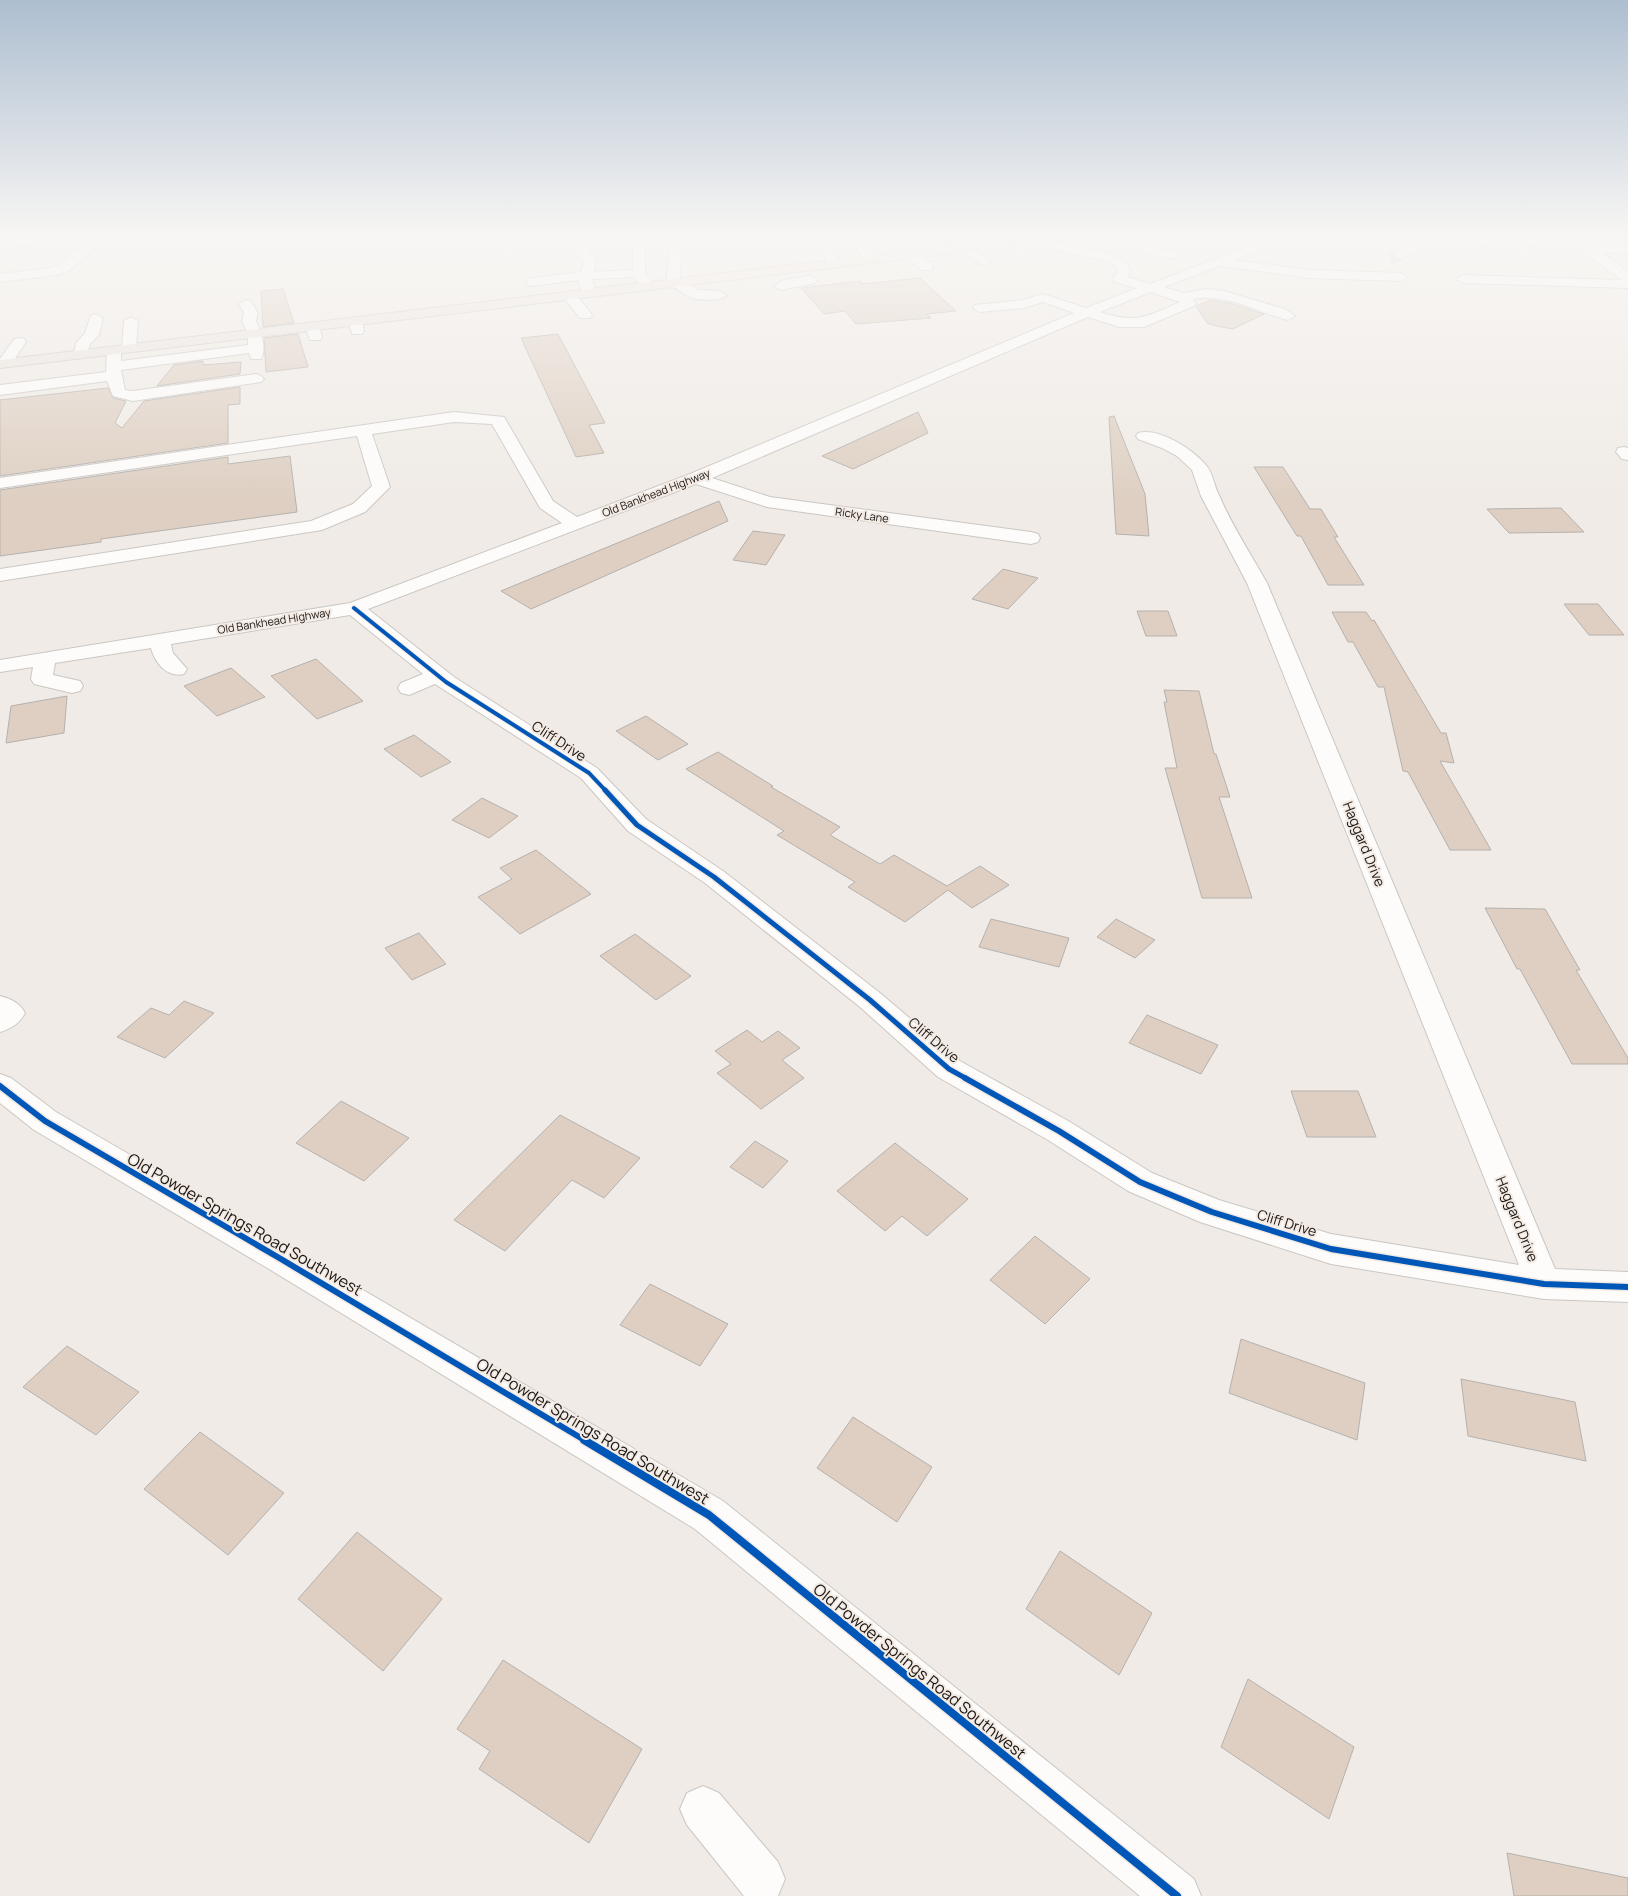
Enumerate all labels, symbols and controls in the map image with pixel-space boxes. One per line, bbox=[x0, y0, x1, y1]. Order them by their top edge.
street label: Old Bankhead Highway bbox=[600, 465, 712, 520]
street label: Ricky Lane bbox=[834, 503, 890, 526]
street label: Old Bankhead Highway bbox=[216, 604, 332, 637]
street label: Cliff Drive bbox=[528, 716, 590, 765]
street label: Haggard Drive bbox=[1339, 798, 1390, 889]
street label: Cliff Drive bbox=[905, 1013, 964, 1067]
street label: Old Powder Springs Road Southwest bbox=[123, 1147, 367, 1301]
street label: Haggard Drive bbox=[1492, 1173, 1543, 1264]
street label: Cliff Drive bbox=[1255, 1204, 1319, 1241]
street label: Old Powder Springs Road Southwest bbox=[473, 1353, 713, 1509]
street label: Old Powder Springs Road Southwest bbox=[809, 1578, 1031, 1764]

